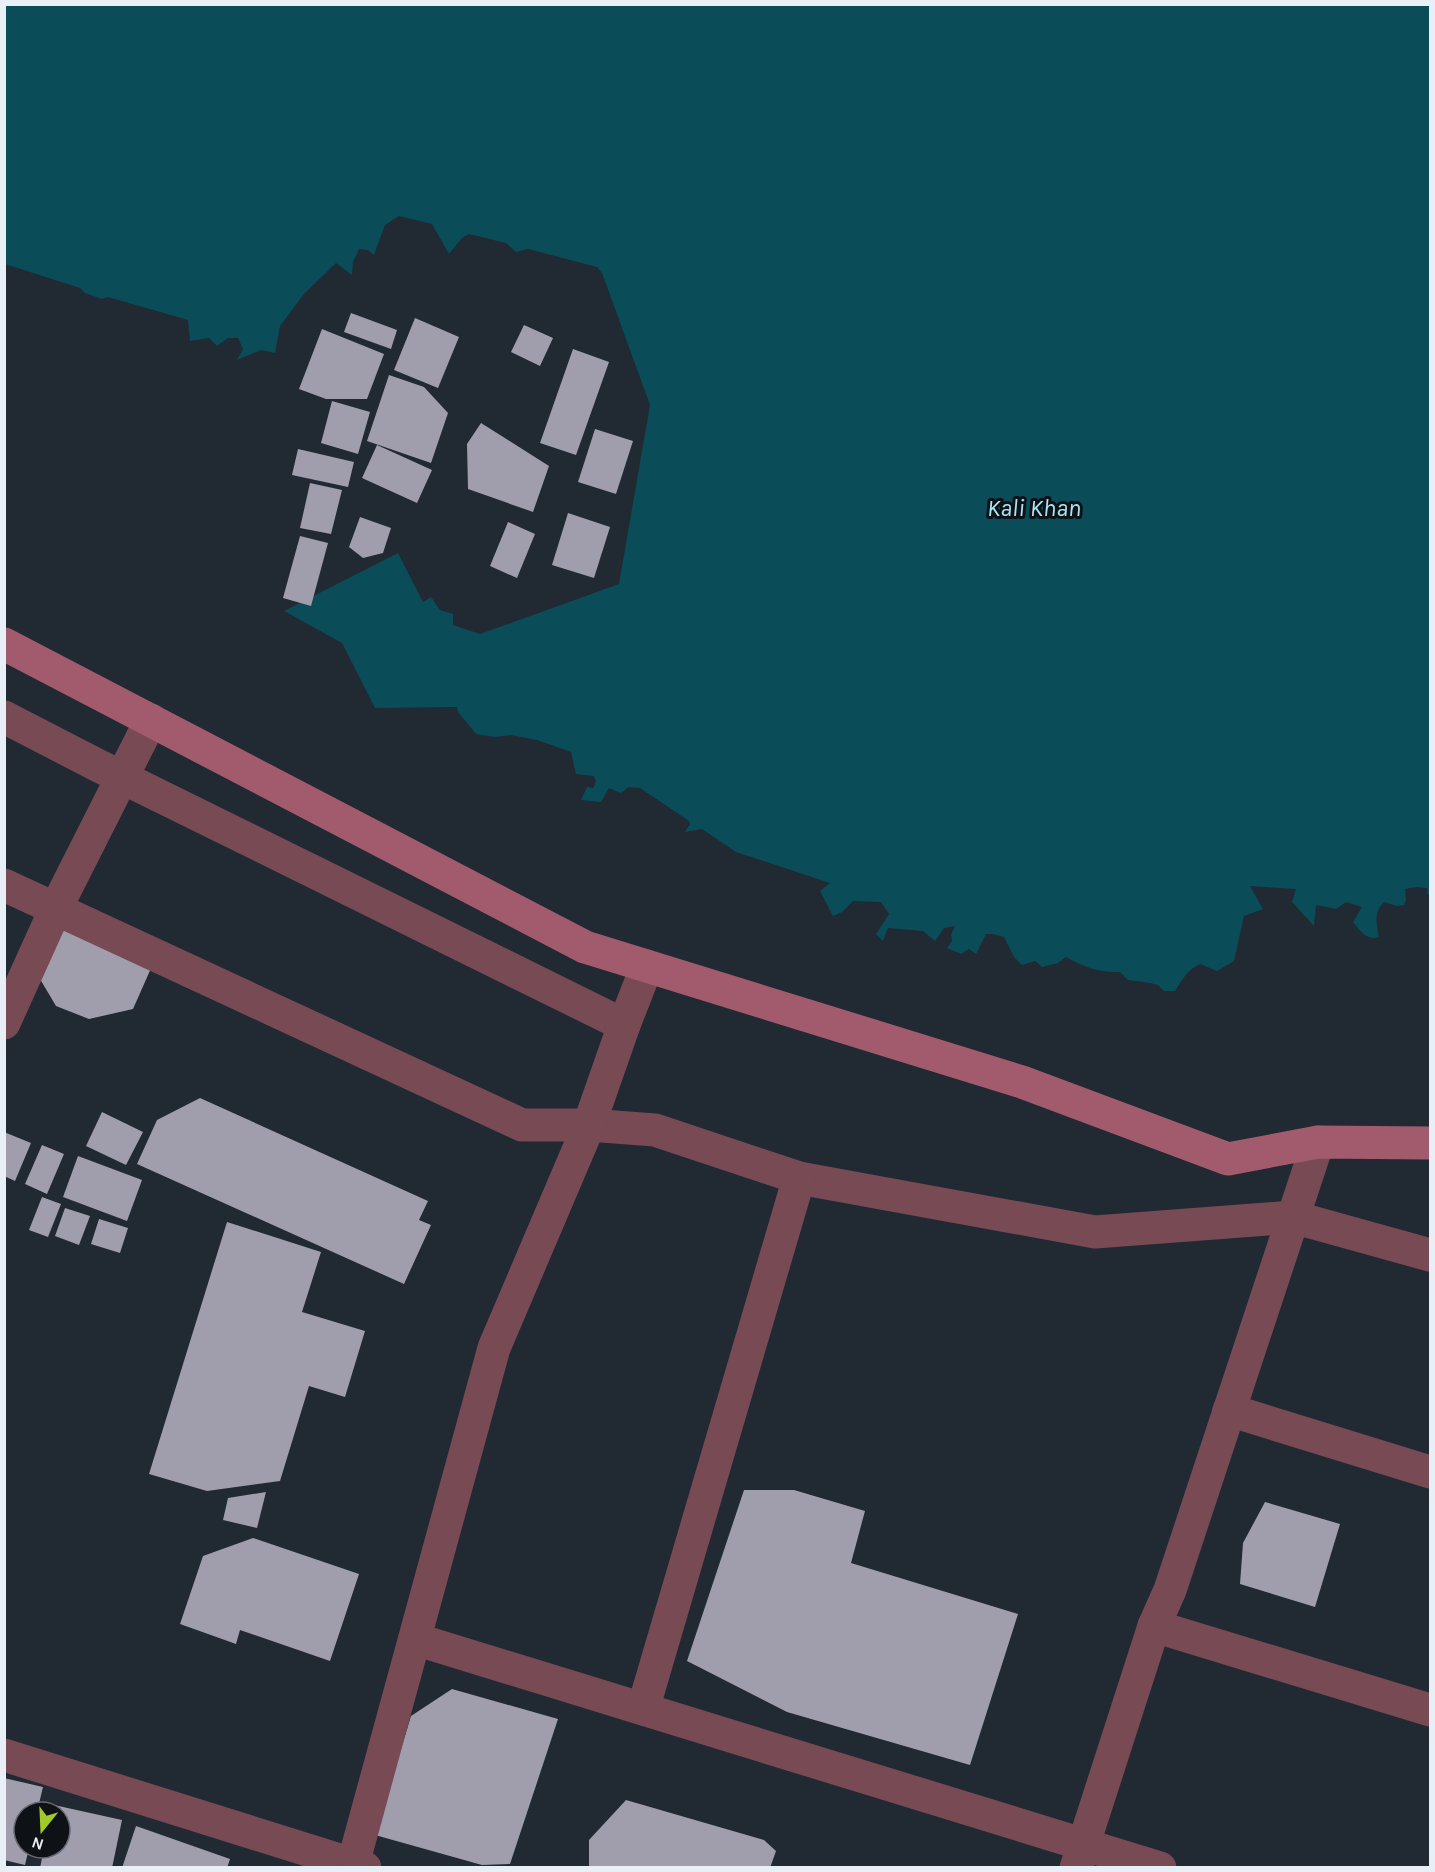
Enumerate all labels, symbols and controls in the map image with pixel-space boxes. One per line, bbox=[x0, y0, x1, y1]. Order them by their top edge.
water label: Kali Khan bbox=[987, 494, 1081, 522]
north arrow bbox=[12, 1800, 72, 1860]
text: N bbox=[29, 1833, 46, 1855]

